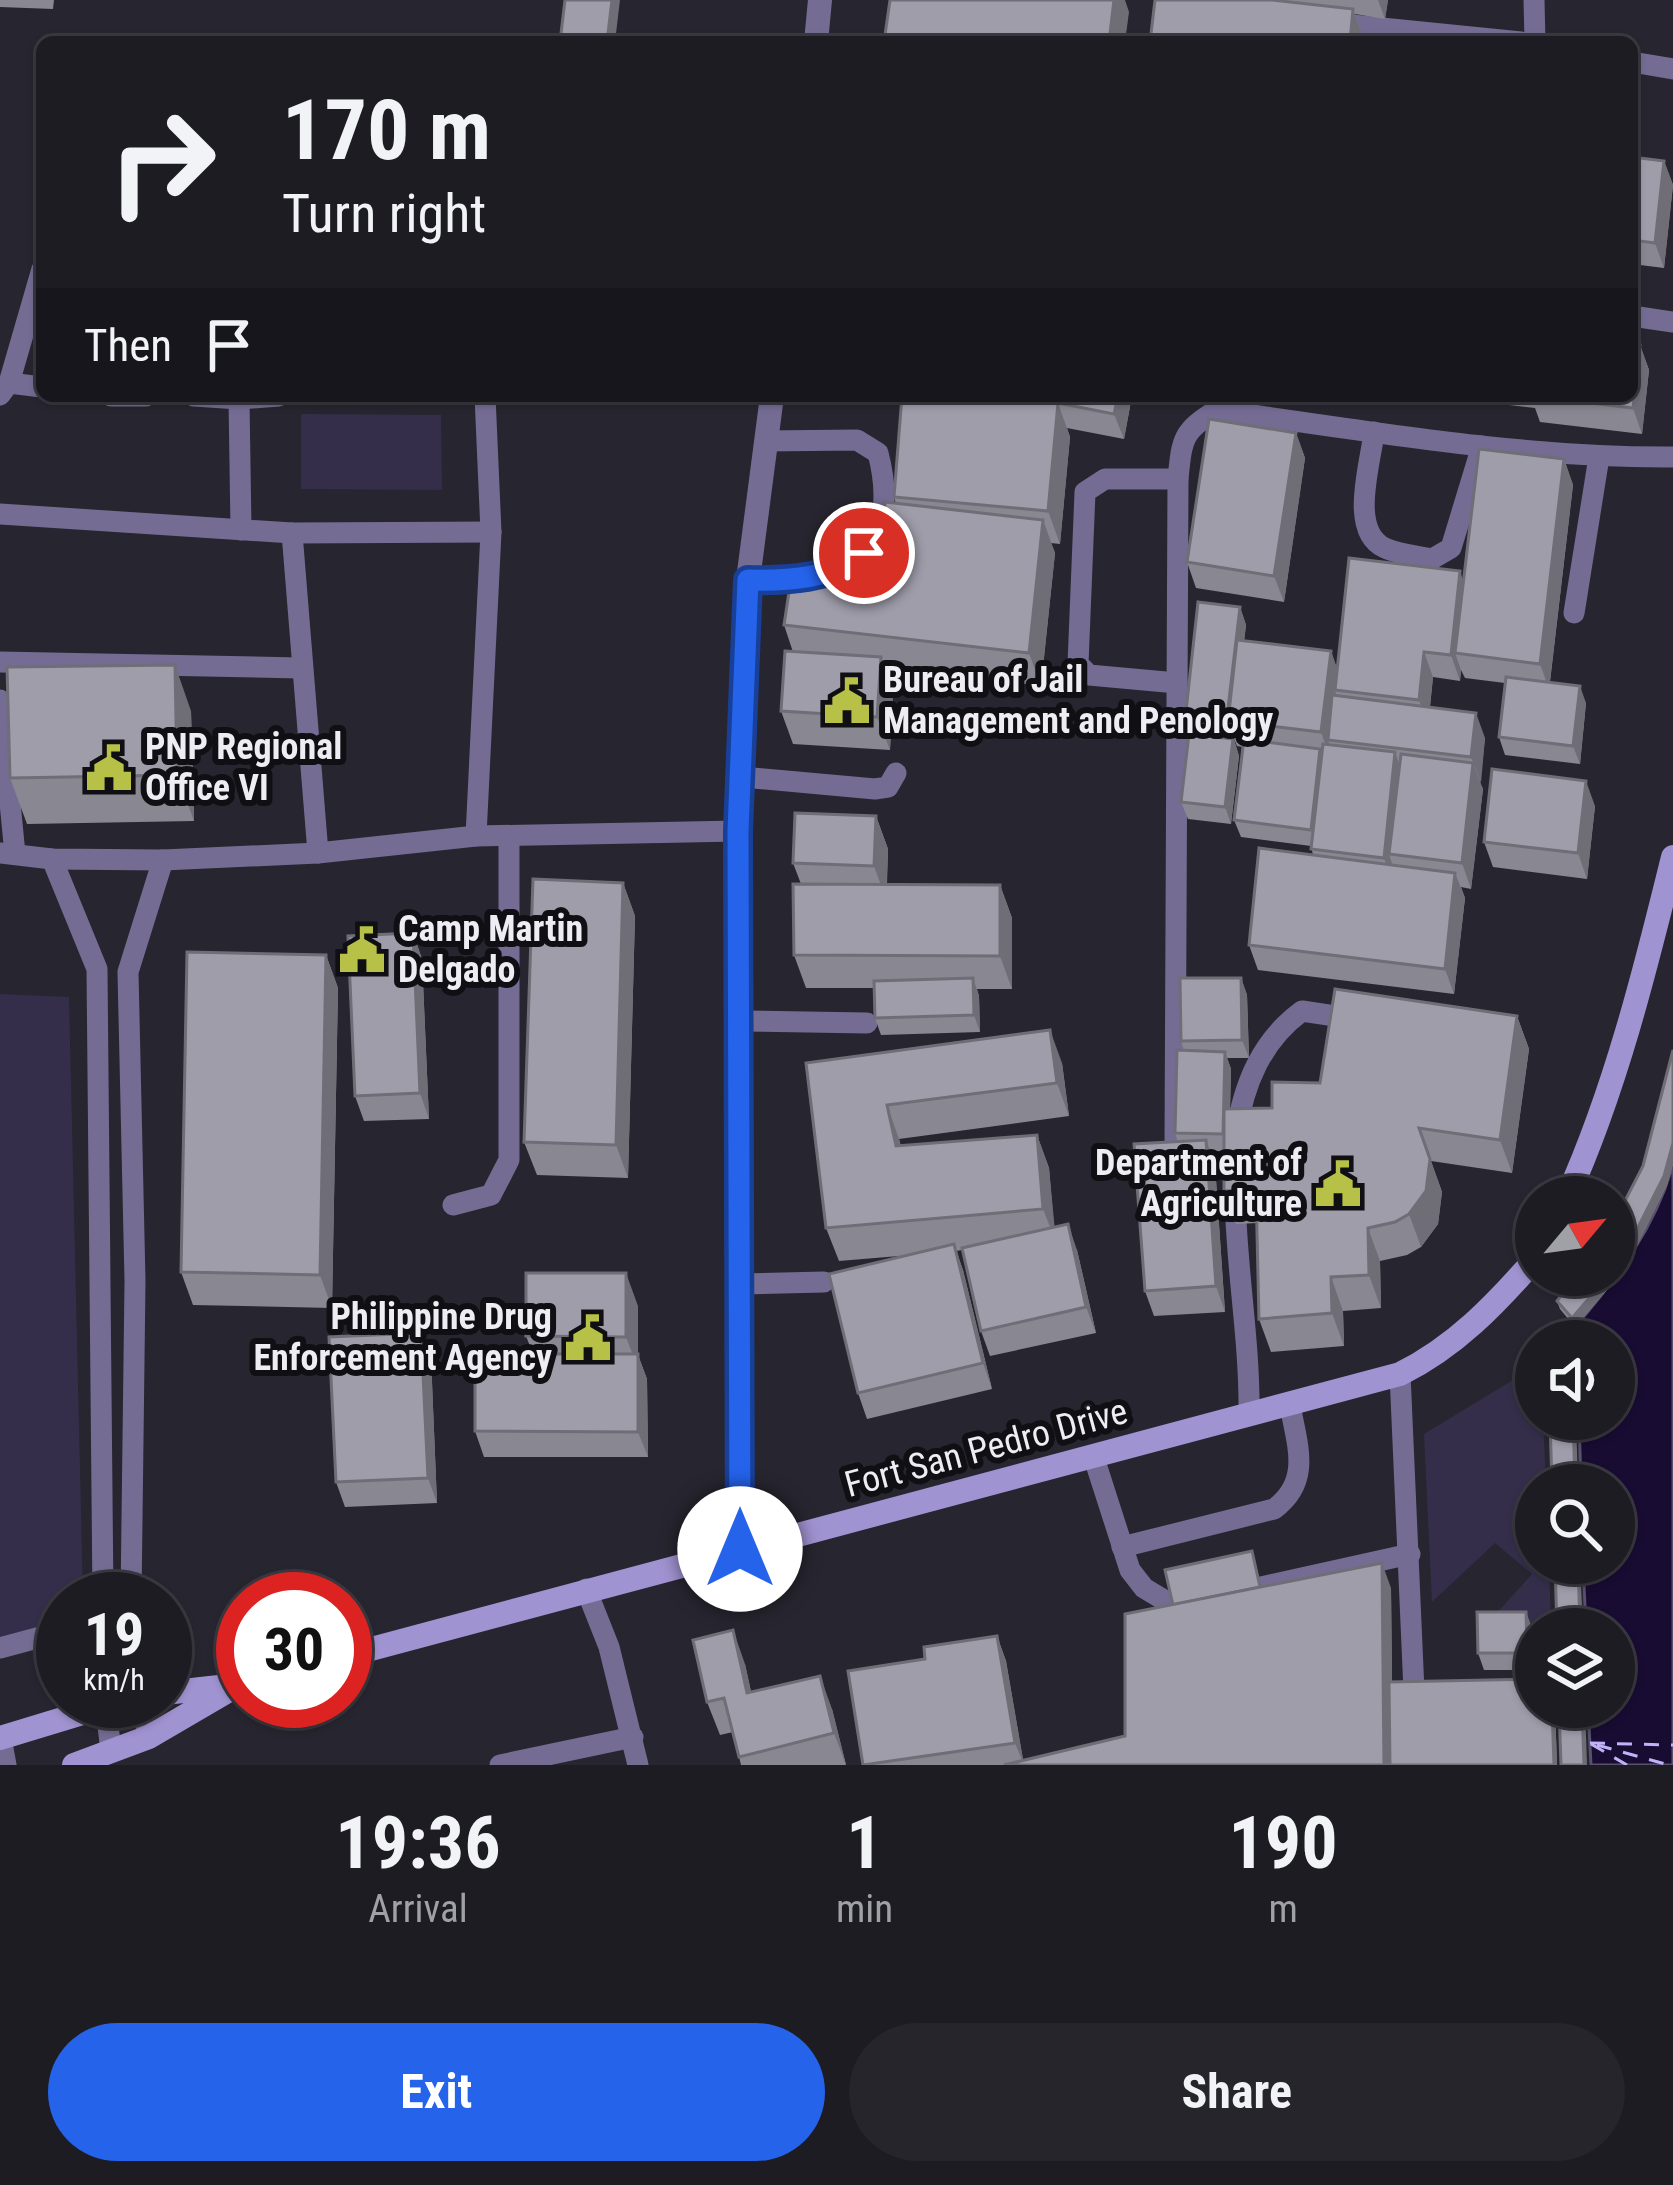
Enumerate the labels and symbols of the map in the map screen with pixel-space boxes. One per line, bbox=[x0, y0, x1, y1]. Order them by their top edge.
pin bbox=[813, 502, 915, 604]
place label: Bureau of Jail Management and Penology bbox=[883, 659, 1273, 742]
public building icon: Bureau of Jail Management and Penology bbox=[822, 676, 872, 726]
place label: PNP Regional Office VI bbox=[145, 726, 342, 809]
public building icon: PNP Regional Office VI bbox=[84, 743, 134, 793]
place label: Camp Martin Delgado bbox=[398, 908, 583, 991]
public building icon: Camp Martin Delgado bbox=[337, 925, 387, 975]
place label: Department of Agriculture bbox=[1095, 1142, 1302, 1225]
public building icon: Department of Agriculture bbox=[1313, 1159, 1363, 1209]
north arrow bbox=[1515, 1176, 1635, 1296]
place label: Philippine Drug Enforcement Agency bbox=[253, 1296, 552, 1379]
public building icon: Philippine Drug Enforcement Agency bbox=[563, 1313, 613, 1363]
street label: Fort San Pedro Drive bbox=[840, 1390, 1132, 1506]
position arrow bbox=[677, 1486, 803, 1612]
speed limit sign: 30 bbox=[216, 1572, 372, 1728]

